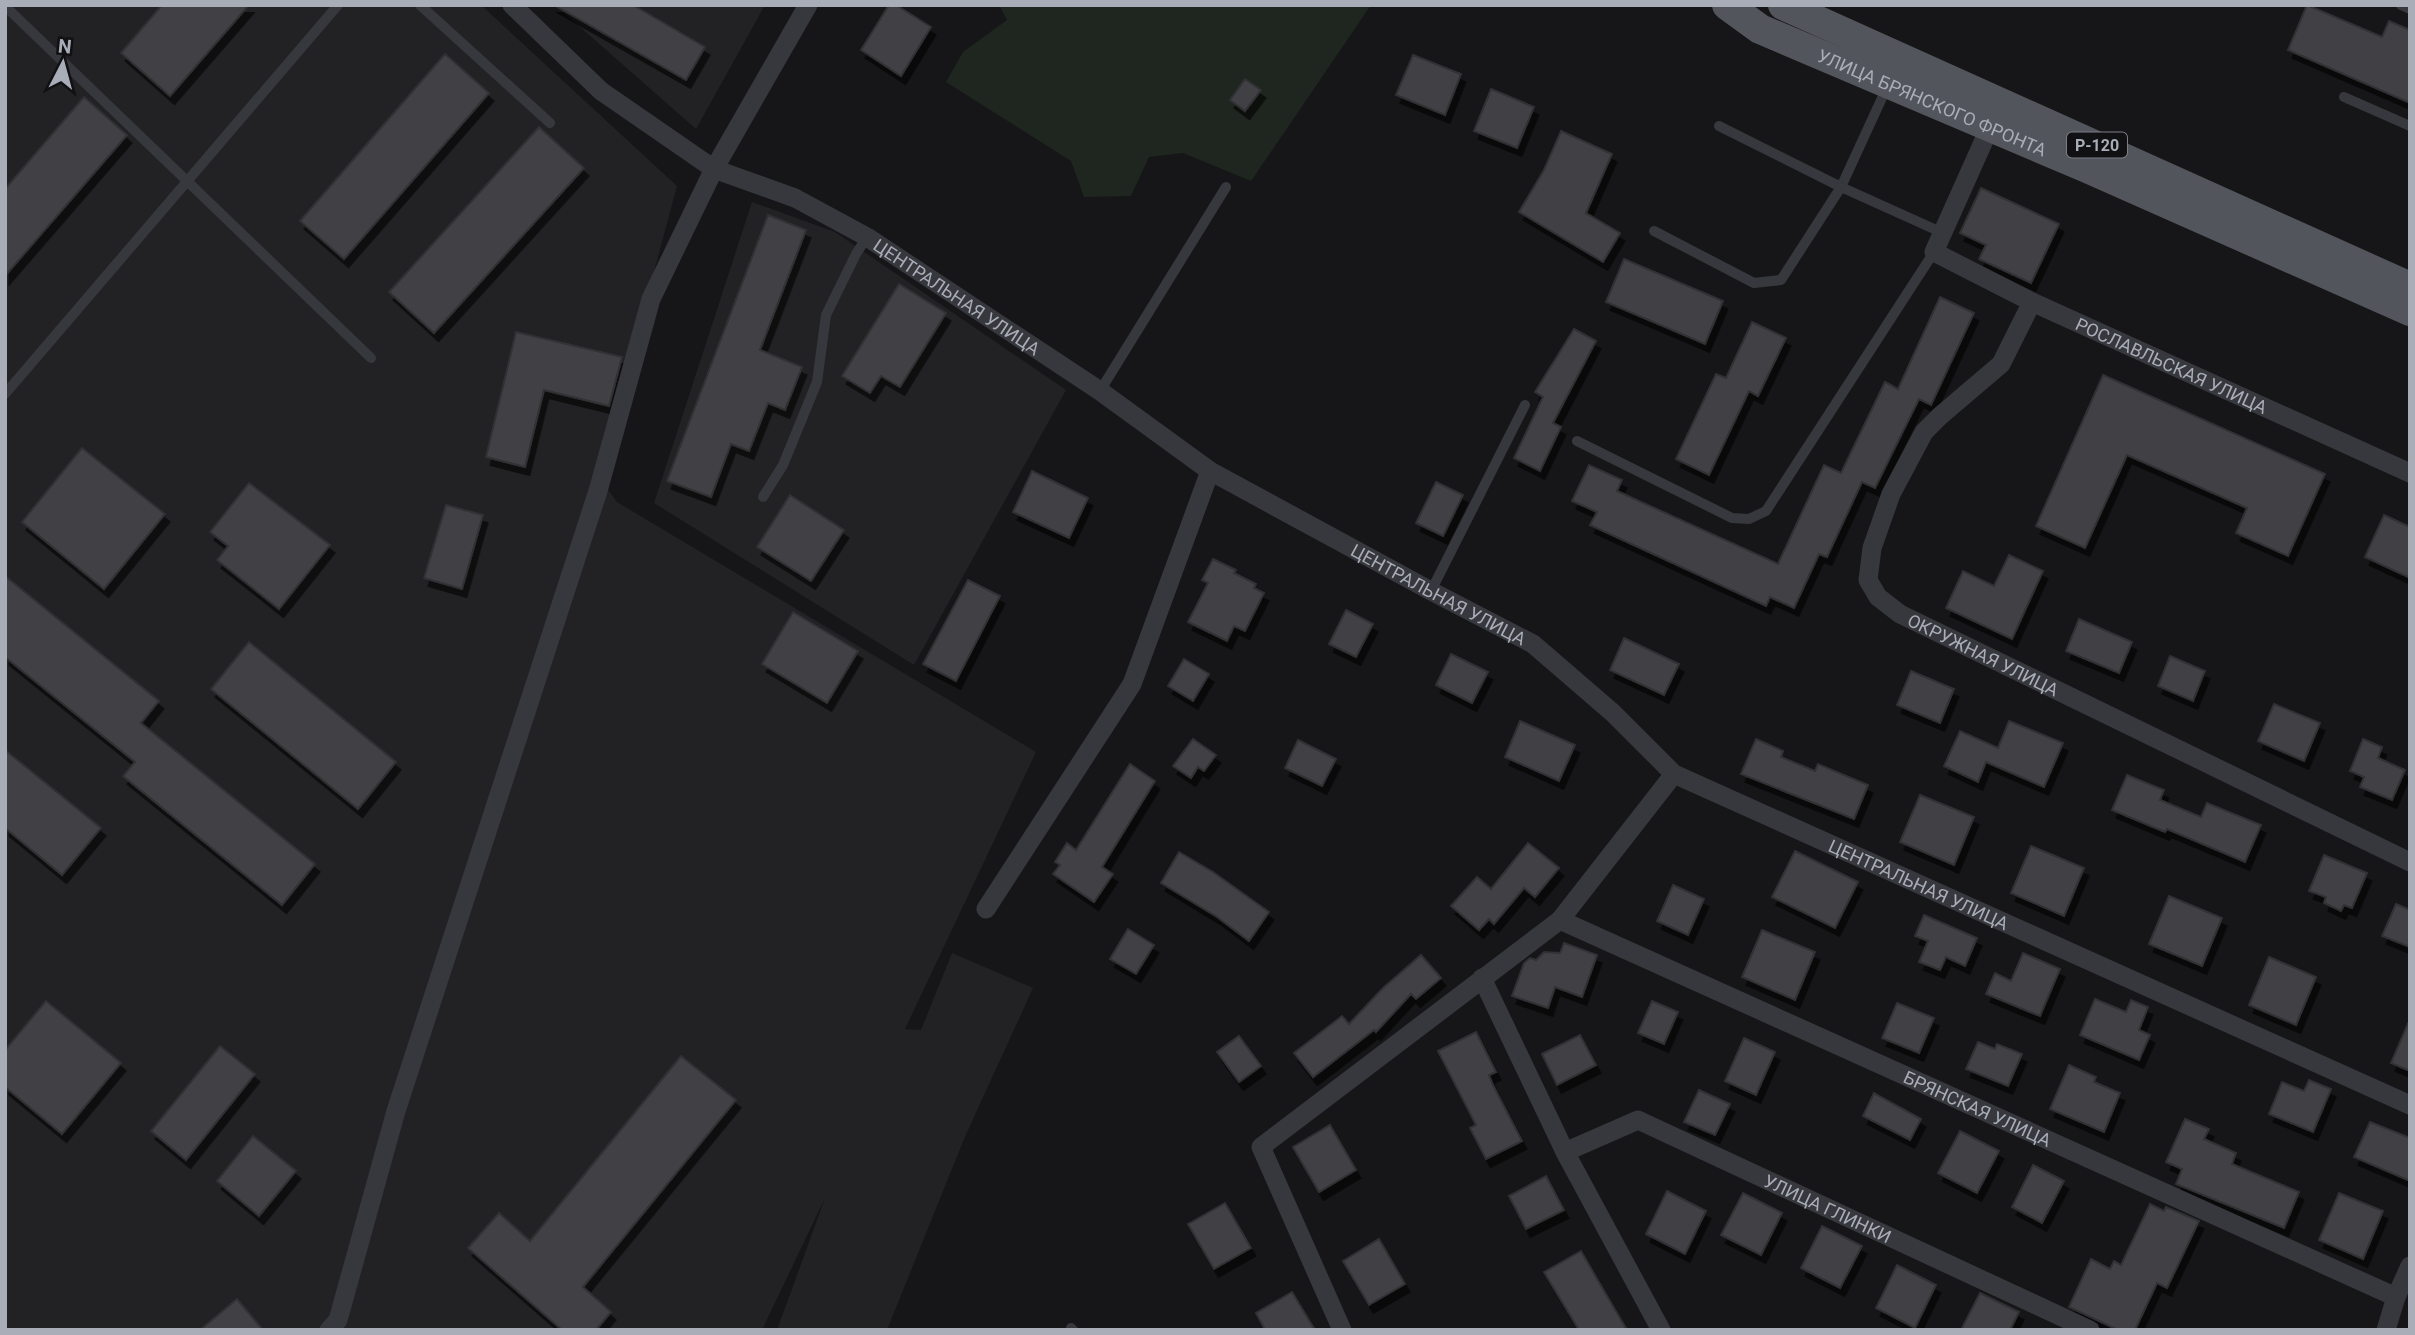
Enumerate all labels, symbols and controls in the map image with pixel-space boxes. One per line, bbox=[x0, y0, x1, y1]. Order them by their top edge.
north arrow bbox=[28, 28, 98, 98]
text: N bbox=[57, 34, 73, 59]
street label: УЛИЦА БРЯНСКОГО ФРОНТА bbox=[1815, 44, 2050, 160]
road number: Р-120 bbox=[2067, 132, 2127, 158]
street label: ЦЕНТРАЛЬНАЯ УЛИЦА bbox=[870, 234, 1044, 359]
street label: РОСЛАВЛЬСКАЯ УЛИЦА bbox=[2073, 313, 2271, 418]
street label: ЦЕНТРАЛЬНАЯ УЛИЦА bbox=[1348, 539, 1530, 649]
street label: ОКРУЖНАЯ УЛИЦА bbox=[1904, 609, 2062, 700]
street label: ЦЕНТРАЛЬНАЯ УЛИЦА bbox=[1825, 834, 2012, 934]
street label: БРЯНСКАЯ УЛИЦА bbox=[1900, 1066, 2055, 1151]
street label: УЛИЦА ГЛИНКИ bbox=[1761, 1170, 1895, 1247]

